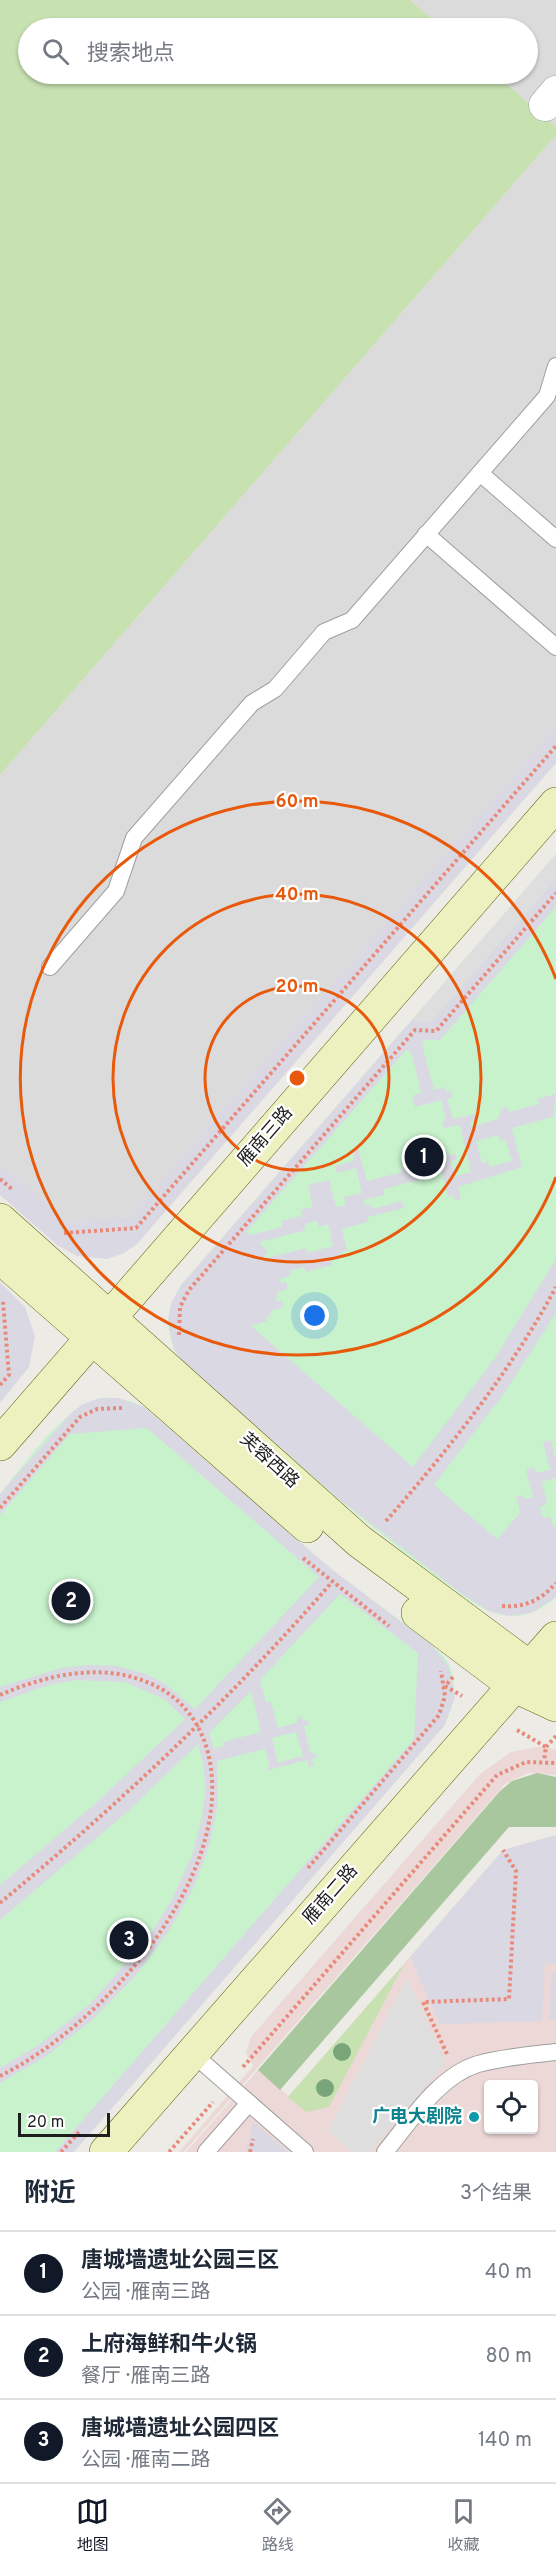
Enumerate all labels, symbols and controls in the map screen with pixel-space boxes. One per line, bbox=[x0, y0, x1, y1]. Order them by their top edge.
search box bbox=[18, 18, 538, 84]
icon: search bbox=[39, 35, 72, 68]
text: 搜索地点 bbox=[87, 41, 175, 68]
text: 60 m bbox=[275, 791, 319, 814]
text: 40 m bbox=[275, 884, 319, 907]
text: 20 m bbox=[275, 976, 319, 999]
centre of rings bbox=[287, 1068, 307, 1088]
street label: 雁南三路 bbox=[234, 1102, 298, 1172]
pin: 1 bbox=[404, 1134, 444, 1180]
your location bbox=[300, 1301, 329, 1330]
street label: 芙蓉西路 bbox=[235, 1428, 303, 1494]
pin: 2 bbox=[52, 1578, 90, 1624]
street label: 雁南二路 bbox=[299, 1860, 363, 1930]
pin: 3 bbox=[110, 1918, 148, 1962]
map controls bbox=[484, 2080, 538, 2134]
button: locate bbox=[484, 2080, 538, 2134]
place label: 广电大剧院 bbox=[372, 2106, 462, 2129]
scale bar bbox=[18, 2110, 110, 2138]
marker: 广电大剧院 bbox=[467, 2110, 481, 2124]
text: 20 m bbox=[27, 2113, 64, 2133]
text: 附近 bbox=[24, 2178, 76, 2211]
text: 3个结果 bbox=[460, 2181, 532, 2207]
text: 唐城墙遗址公园三区 bbox=[81, 2248, 279, 2275]
text: 1 bbox=[40, 2260, 48, 2286]
text: 40 m bbox=[485, 2260, 532, 2286]
text: 公园 · 雁南三路 bbox=[81, 2280, 210, 2306]
text: 上府·海鲜和牛火锅 bbox=[81, 2332, 257, 2359]
text: 2 bbox=[37, 2344, 50, 2370]
text: 80 m bbox=[486, 2344, 532, 2370]
text: 餐厅 · 雁南三路 bbox=[81, 2364, 210, 2390]
text: 唐城墙遗址公园四区 bbox=[81, 2416, 279, 2443]
text: 3 bbox=[38, 2428, 50, 2454]
text: 140 m bbox=[478, 2428, 532, 2454]
text: 公园 · 雁南二路 bbox=[81, 2448, 210, 2474]
tab: 地图 bbox=[76, 2495, 109, 2556]
tab: 路线 bbox=[261, 2495, 294, 2556]
tab: 收藏 bbox=[447, 2495, 480, 2556]

